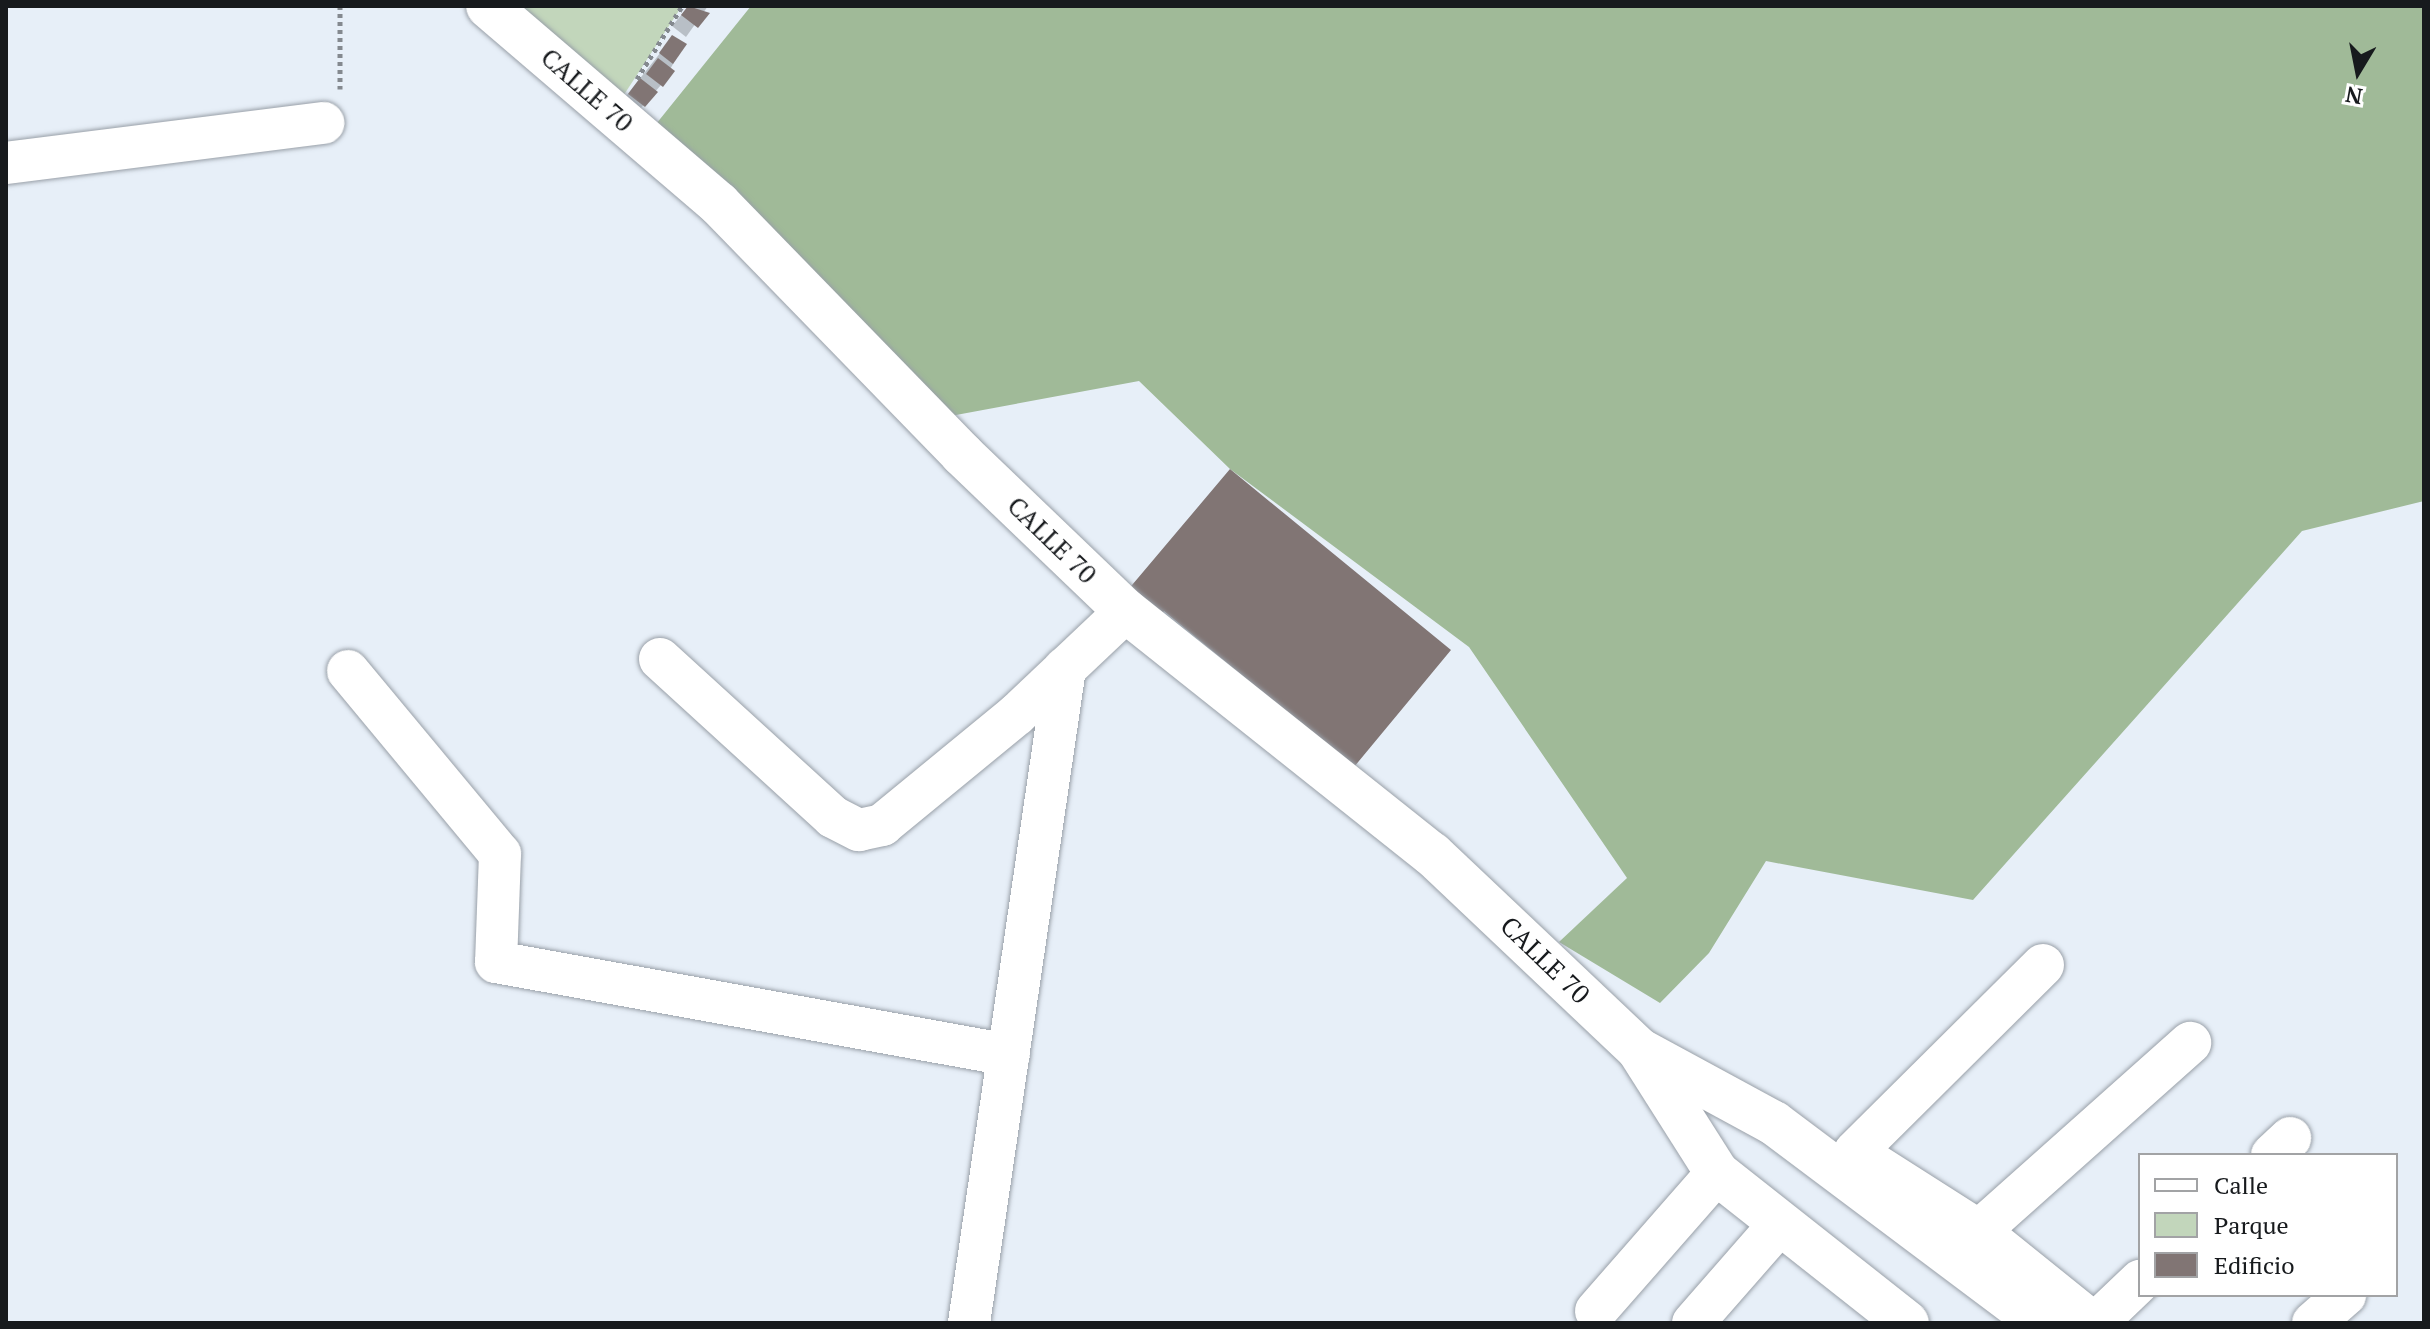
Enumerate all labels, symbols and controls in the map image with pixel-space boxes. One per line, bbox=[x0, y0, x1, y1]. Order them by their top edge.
north arrow bbox=[2318, 32, 2398, 112]
street label: CALLE 70 bbox=[535, 42, 639, 138]
text: N bbox=[2343, 80, 2364, 112]
street label: CALLE 70 bbox=[1001, 490, 1103, 590]
street label: CALLE 70 bbox=[1494, 910, 1596, 1010]
legend bbox=[2138, 1153, 2398, 1297]
text: Calle bbox=[2214, 1169, 2268, 1201]
text: Parque bbox=[2214, 1209, 2289, 1241]
text: Edificio bbox=[2214, 1249, 2295, 1281]

